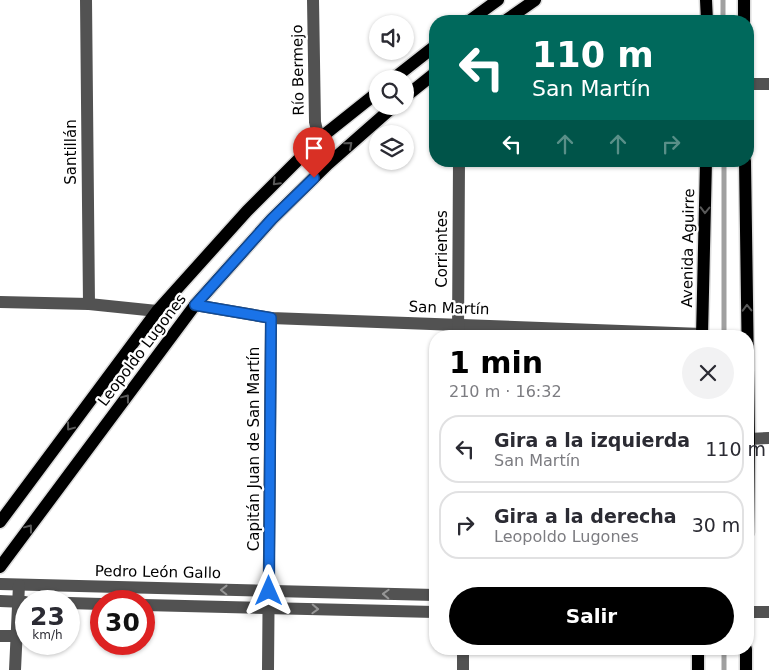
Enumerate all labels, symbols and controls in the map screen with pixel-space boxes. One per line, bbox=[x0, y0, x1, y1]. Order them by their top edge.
map controls bbox=[369, 15, 414, 170]
button: sound bbox=[369, 15, 414, 60]
street label: Río Bermejo bbox=[288, 24, 308, 116]
icon: left bbox=[449, 35, 514, 100]
text: 110 m bbox=[532, 35, 654, 75]
button: search bbox=[369, 70, 414, 115]
text: San Martín bbox=[532, 76, 651, 101]
street label: Santillán bbox=[62, 119, 80, 185]
button: layers bbox=[369, 125, 414, 170]
pin bbox=[293, 127, 335, 178]
icon: left bbox=[498, 130, 526, 158]
icon: ahead bbox=[551, 130, 579, 158]
icon: ahead bbox=[604, 130, 632, 158]
icon: right bbox=[657, 130, 685, 158]
icon: arrive bbox=[300, 134, 328, 162]
one-way arrow bbox=[343, 143, 352, 151]
one-way arrow bbox=[273, 176, 282, 185]
street label: Avenida Aguirre bbox=[678, 188, 698, 308]
one-way arrow bbox=[700, 206, 710, 214]
street label: Corrientes bbox=[433, 210, 451, 288]
street label: Leopoldo Lugones bbox=[94, 290, 190, 410]
street label: San Martín bbox=[408, 298, 490, 318]
one-way arrow bbox=[742, 304, 752, 312]
text: 1 min bbox=[449, 345, 543, 380]
street label: Capitán Juan de San Martín bbox=[245, 347, 263, 551]
button: close bbox=[682, 347, 734, 399]
text: 210 m · 16:32 bbox=[449, 382, 562, 401]
one-way arrow bbox=[120, 394, 129, 404]
one-way arrow bbox=[68, 421, 76, 430]
text: Gira a la izquierda bbox=[494, 429, 690, 451]
icon: left bbox=[451, 435, 479, 463]
text: 110 m bbox=[705, 438, 766, 460]
text: San Martín bbox=[494, 451, 580, 470]
text: Gira a la derecha bbox=[494, 505, 677, 527]
icon: right bbox=[451, 511, 479, 539]
text: 30 m bbox=[692, 514, 740, 536]
one-way arrow bbox=[23, 524, 32, 534]
text: Leopoldo Lugones bbox=[494, 527, 639, 546]
street label: Pedro León Gallo bbox=[95, 562, 221, 582]
position arrow bbox=[242, 564, 294, 616]
one-way arrow bbox=[220, 585, 228, 595]
button: Salir bbox=[449, 587, 734, 645]
one-way arrow bbox=[382, 589, 390, 599]
speed limit sign: 30 bbox=[90, 590, 155, 655]
text: 23 bbox=[30, 602, 65, 631]
one-way arrow bbox=[312, 604, 319, 614]
text: km/h bbox=[32, 628, 63, 642]

